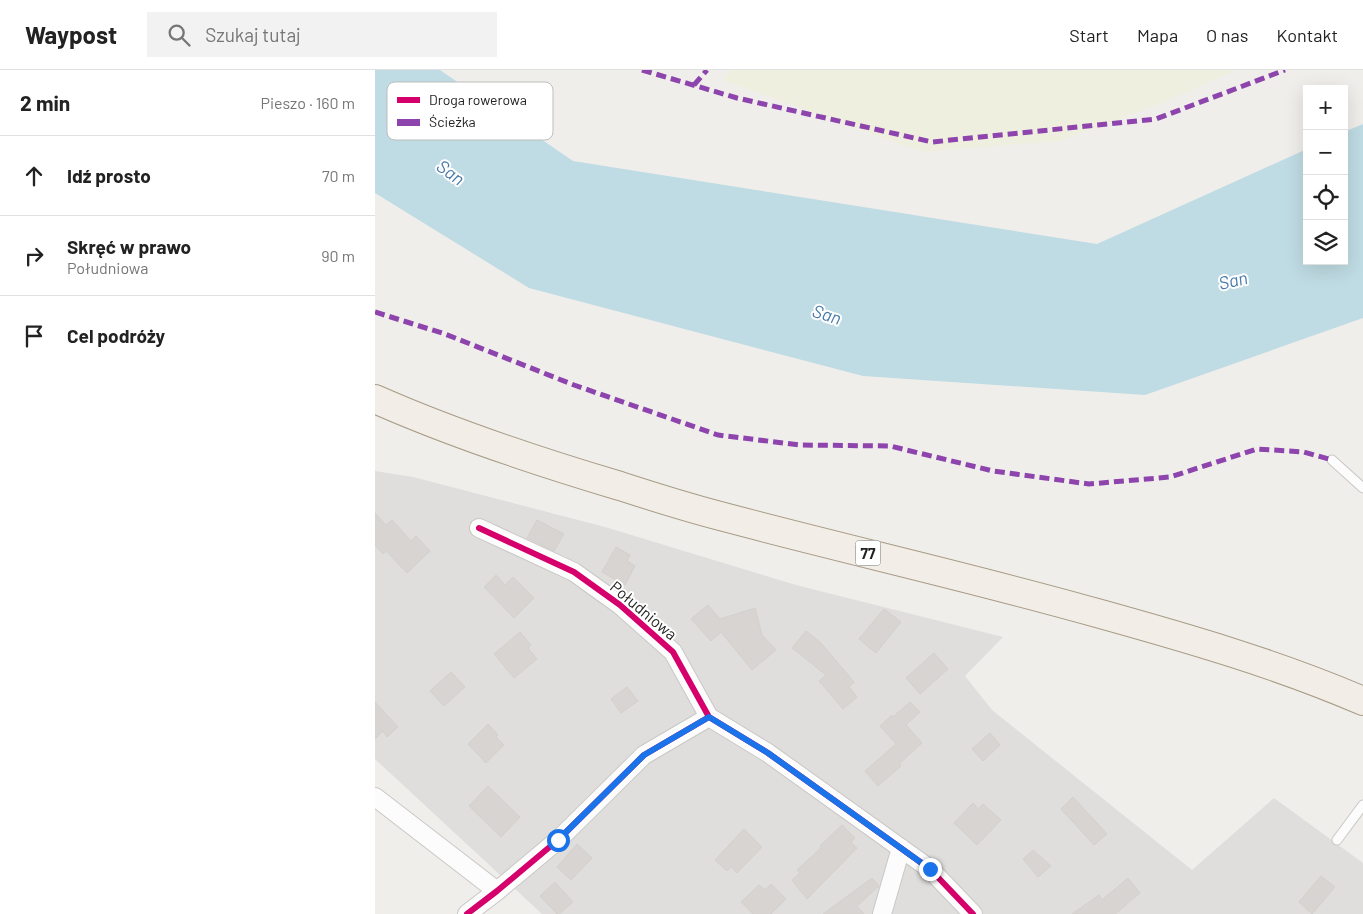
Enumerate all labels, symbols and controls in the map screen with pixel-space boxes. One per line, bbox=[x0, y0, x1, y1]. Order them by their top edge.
search box bbox=[147, 12, 497, 57]
text: Waypost bbox=[25, 20, 117, 49]
icon: search bbox=[165, 21, 193, 49]
text: Szukaj tutaj bbox=[205, 23, 301, 46]
text: Start bbox=[1069, 24, 1109, 46]
text: Mapa bbox=[1137, 24, 1178, 46]
text: O nas bbox=[1206, 24, 1248, 46]
text: Kontakt bbox=[1276, 24, 1338, 46]
legend bbox=[387, 82, 553, 140]
map controls bbox=[1303, 85, 1348, 265]
button: + bbox=[1303, 85, 1348, 130]
text: 2 min bbox=[20, 90, 70, 115]
text: Droga rowerowa bbox=[429, 91, 527, 108]
text: Pieszo · 160 m bbox=[260, 93, 355, 112]
text: Ścieżka bbox=[429, 113, 476, 130]
button: − bbox=[1303, 130, 1348, 175]
water label: San bbox=[433, 155, 469, 189]
icon: ahead bbox=[20, 162, 48, 190]
text: Idź prosto bbox=[67, 164, 151, 187]
text: 70 m bbox=[322, 166, 355, 185]
button: locate bbox=[1303, 175, 1348, 220]
button: layers bbox=[1303, 220, 1348, 265]
text: Skręć w prawo bbox=[67, 235, 191, 258]
icon: right bbox=[20, 242, 48, 270]
text: 90 m bbox=[321, 246, 355, 265]
text: Południowa bbox=[67, 258, 148, 277]
water label: San bbox=[1216, 266, 1250, 294]
water label: San bbox=[810, 299, 844, 329]
icon: arrive bbox=[20, 322, 48, 350]
text: Cel podróży bbox=[67, 324, 165, 347]
road number: 77 bbox=[855, 540, 881, 566]
street label: Południowa bbox=[607, 577, 681, 643]
route start bbox=[547, 829, 570, 852]
route end bbox=[919, 858, 942, 881]

